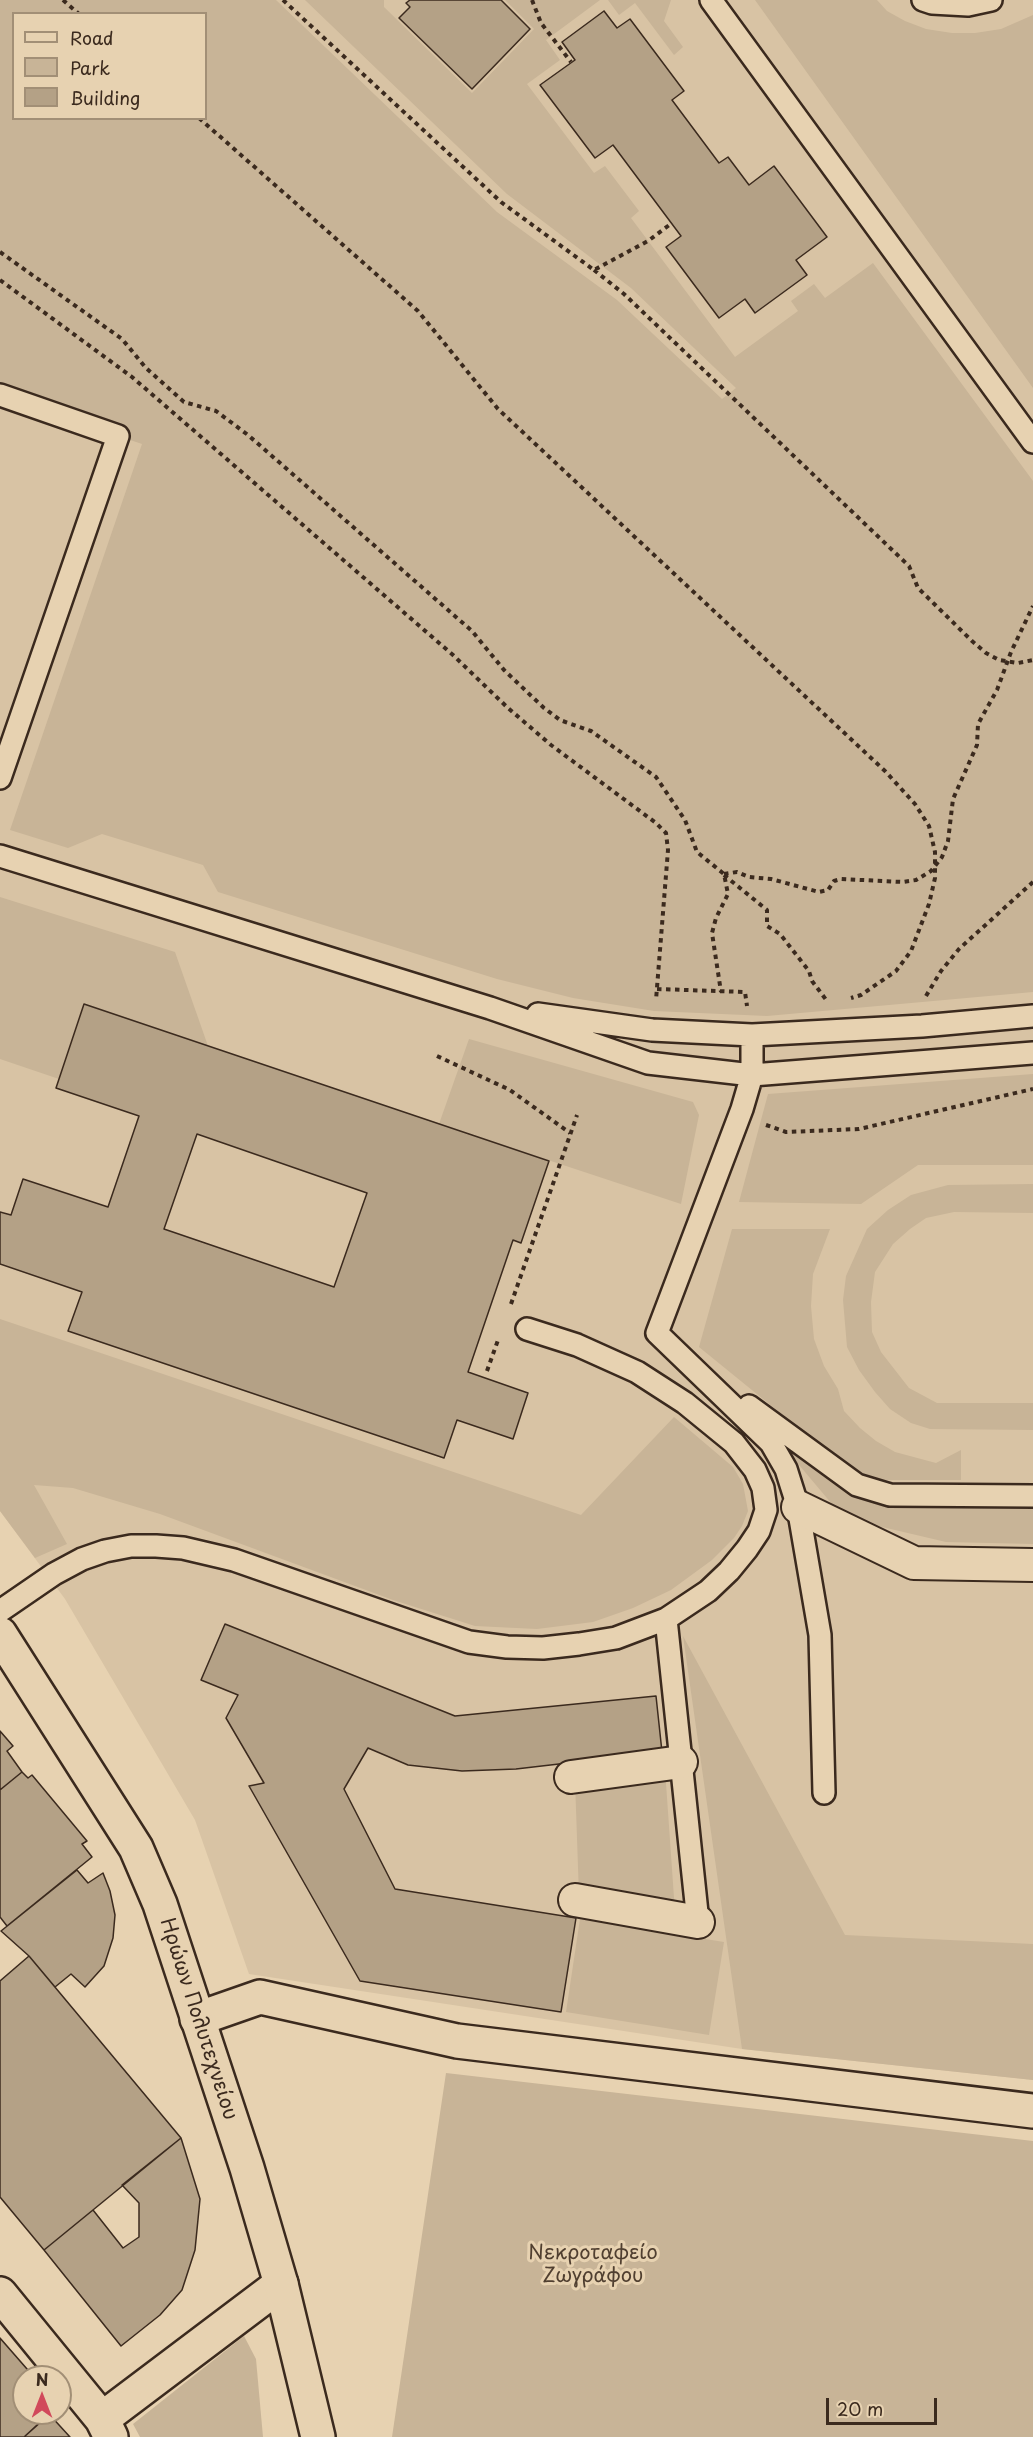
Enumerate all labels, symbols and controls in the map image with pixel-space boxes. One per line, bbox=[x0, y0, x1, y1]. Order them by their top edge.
legend bbox=[12, 12, 207, 120]
text: Road bbox=[70, 24, 114, 51]
text: Park bbox=[70, 54, 110, 81]
text: Building bbox=[70, 84, 140, 111]
street label: Ηρώων Πολυτεχνείου bbox=[154, 1915, 242, 2123]
park label: Νεκροταφείο Ζωγράφου bbox=[528, 2241, 658, 2288]
north arrow bbox=[12, 2365, 72, 2425]
text: N bbox=[36, 2367, 48, 2391]
scale bar bbox=[829, 2386, 940, 2424]
text: 20 m bbox=[837, 2395, 883, 2422]

